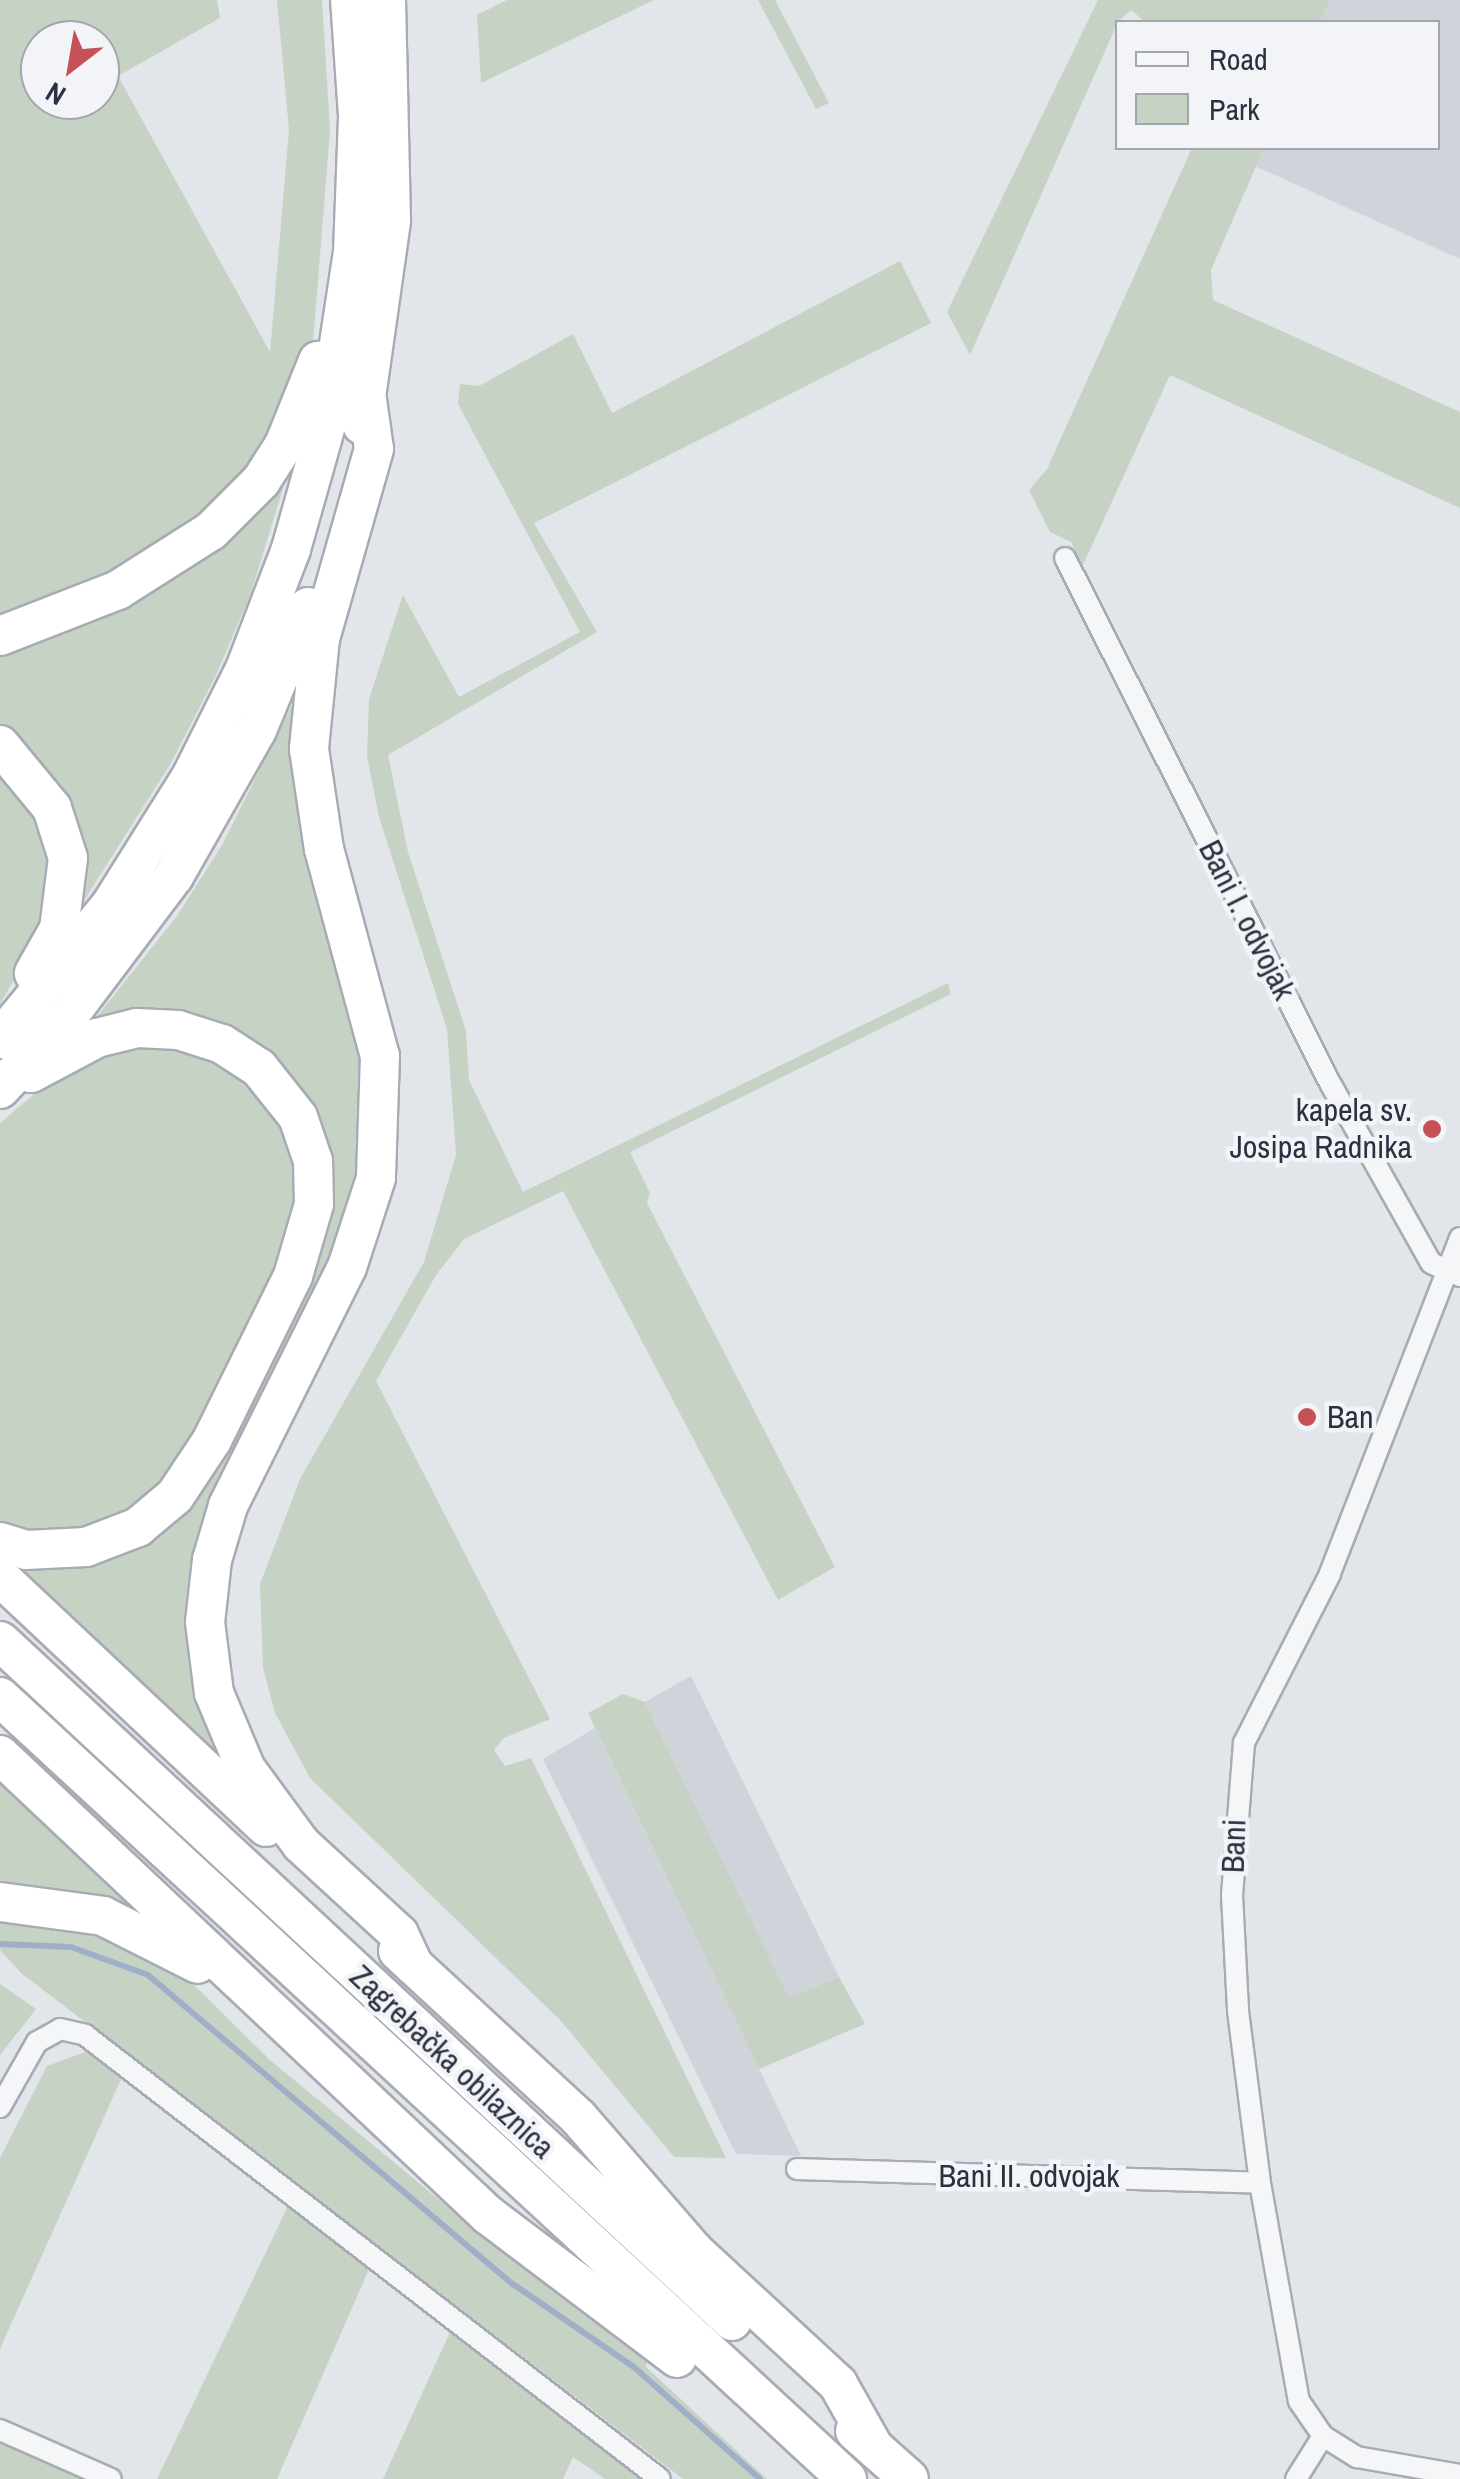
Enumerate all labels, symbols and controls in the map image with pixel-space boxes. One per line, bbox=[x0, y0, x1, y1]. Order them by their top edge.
north arrow bbox=[20, 20, 120, 120]
legend bbox=[1115, 20, 1440, 150]
text: Road bbox=[1209, 39, 1268, 79]
text: N bbox=[39, 73, 72, 115]
text: Park bbox=[1209, 89, 1260, 129]
street label: Bani I. odvojak bbox=[1190, 834, 1304, 1006]
place label: kapela sv. Josipa Radnika bbox=[1230, 1092, 1412, 1167]
marker: kapela sv. Josipa Radnika bbox=[1421, 1118, 1443, 1140]
place label: Ban bbox=[1327, 1398, 1374, 1436]
marker: Ban bbox=[1296, 1406, 1318, 1428]
street label: Bani bbox=[1214, 1818, 1254, 1874]
street label: Zagrebačka obilaznica bbox=[342, 1957, 562, 2167]
street label: Bani II. odvojak bbox=[939, 2157, 1119, 2195]

